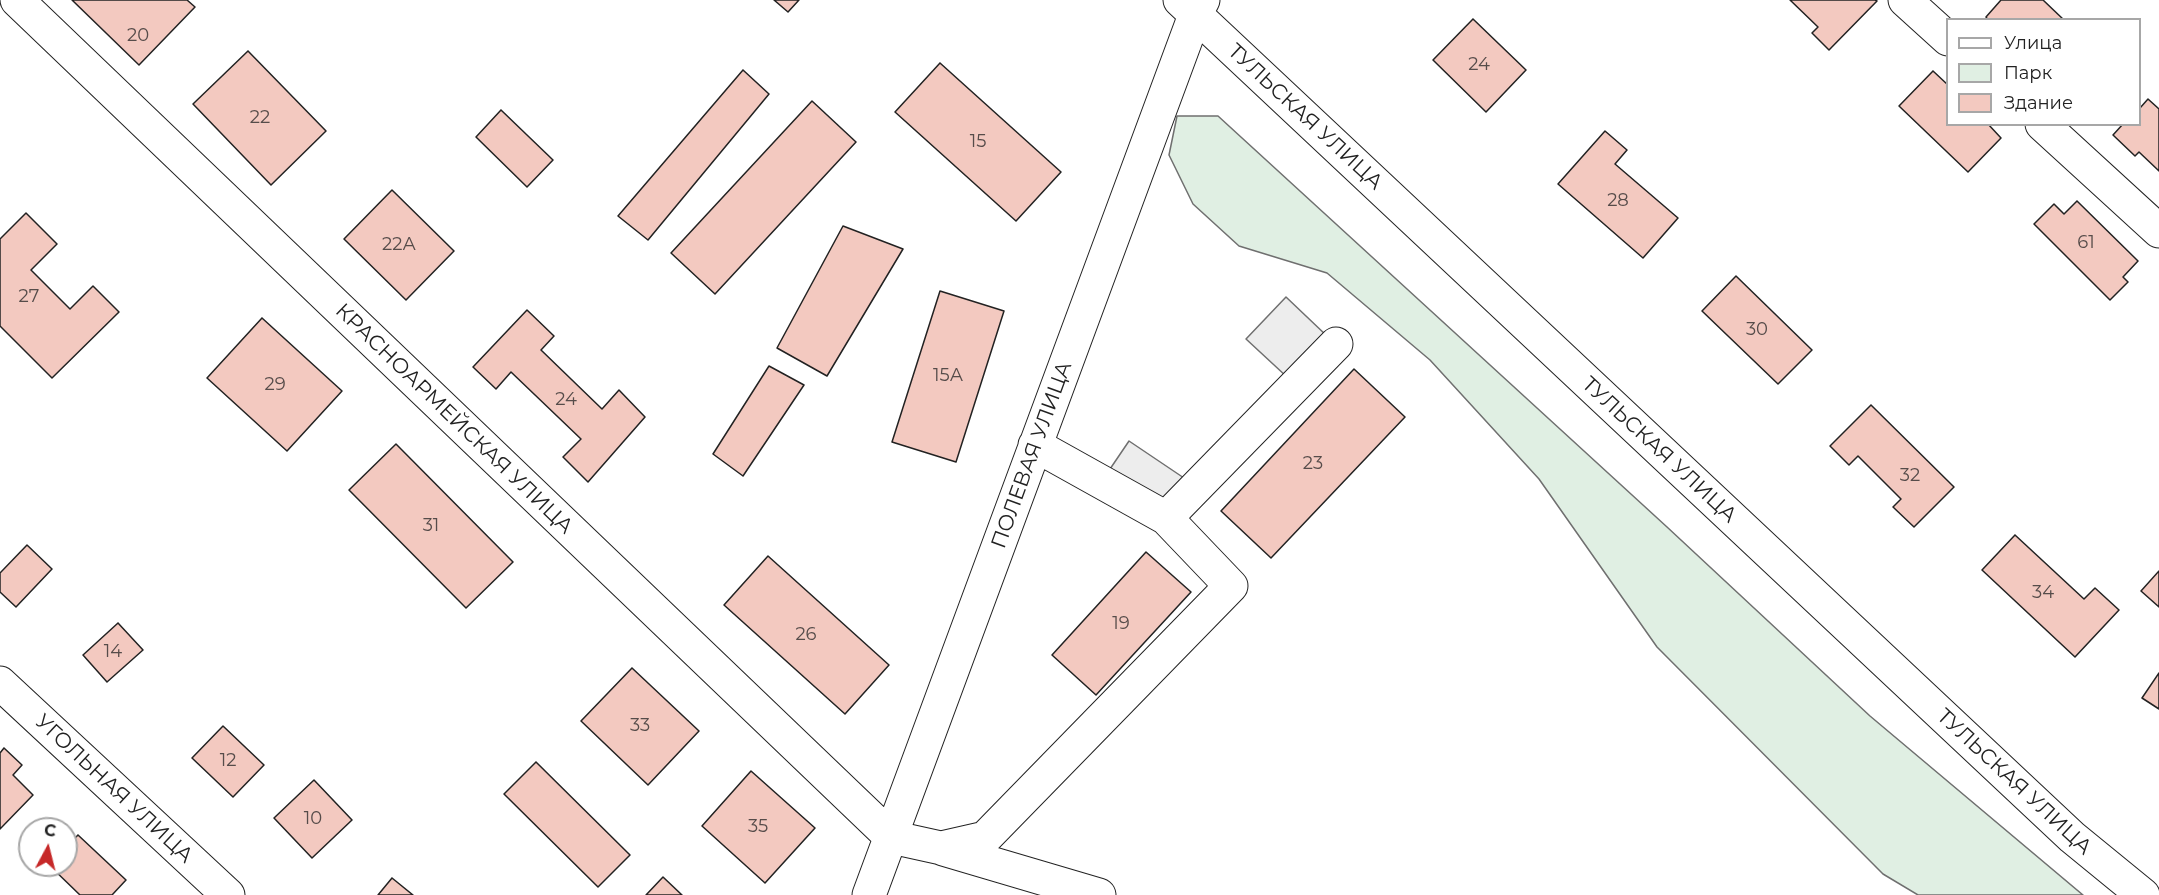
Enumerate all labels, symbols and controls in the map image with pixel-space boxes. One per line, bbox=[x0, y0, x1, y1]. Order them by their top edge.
legend bbox=[1946, 18, 2141, 126]
house number: 20 bbox=[127, 25, 149, 47]
text: Улица bbox=[2004, 32, 2062, 54]
street label: ТУЛЬСКАЯ УЛИЦА bbox=[1222, 39, 1388, 195]
house number: 24 bbox=[1468, 54, 1490, 76]
text: Парк bbox=[2004, 62, 2052, 84]
text: Здание bbox=[2004, 92, 2073, 114]
house number: 22 bbox=[250, 107, 270, 129]
house number: 15 bbox=[970, 131, 986, 153]
house number: 28 bbox=[1607, 190, 1629, 212]
house number: 61 bbox=[2077, 232, 2095, 254]
house number: 22А bbox=[382, 234, 416, 256]
house number: 27 bbox=[19, 286, 39, 308]
street label: КРАСНОАРМЕЙСКАЯ УЛИЦА bbox=[330, 299, 578, 539]
house number: 30 bbox=[1746, 319, 1768, 341]
street label: ПОЛЕВАЯ УЛИЦА bbox=[986, 358, 1078, 552]
house number: 15А bbox=[933, 365, 963, 387]
street label: ТУЛЬСКАЯ УЛИЦА bbox=[1576, 372, 1742, 528]
house number: 29 bbox=[264, 374, 286, 396]
house number: 24 bbox=[555, 389, 577, 411]
house number: 23 bbox=[1303, 453, 1323, 475]
house number: 32 bbox=[1900, 465, 1920, 487]
house number: 31 bbox=[423, 515, 439, 537]
house number: 34 bbox=[2032, 582, 2054, 604]
house number: 19 bbox=[1112, 613, 1130, 635]
house number: 26 bbox=[795, 624, 817, 646]
house number: 14 bbox=[104, 641, 122, 663]
street label: ТУЛЬСКАЯ УЛИЦА bbox=[1931, 704, 2097, 860]
street label: УГОЛЬНАЯ УЛИЦА bbox=[30, 709, 198, 869]
house number: 33 bbox=[630, 715, 650, 737]
house number: 12 bbox=[220, 750, 236, 772]
house number: 10 bbox=[304, 808, 322, 830]
house number: 35 bbox=[748, 816, 768, 838]
north arrow bbox=[18, 817, 78, 877]
text: С bbox=[43, 820, 57, 841]

